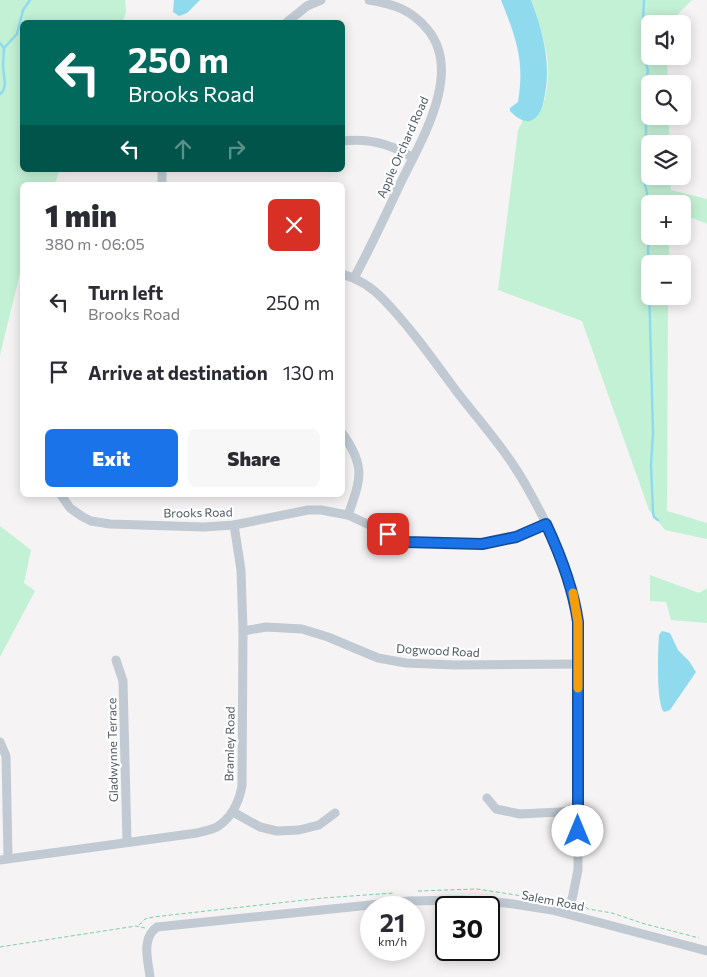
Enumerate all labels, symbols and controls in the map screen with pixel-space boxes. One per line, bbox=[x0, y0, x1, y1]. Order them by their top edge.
map controls bbox=[641, 15, 691, 305]
button: sound bbox=[641, 15, 691, 65]
text: 250 m bbox=[128, 37, 229, 80]
icon: left bbox=[45, 40, 110, 105]
button: search bbox=[641, 75, 691, 125]
text: Brooks Road bbox=[128, 80, 254, 107]
street label: Apple Orchard Road bbox=[373, 94, 431, 200]
icon: left bbox=[116, 135, 144, 163]
icon: ahead bbox=[169, 135, 197, 163]
icon: right bbox=[222, 135, 250, 163]
button: layers bbox=[641, 135, 691, 185]
button: + bbox=[641, 195, 691, 245]
text: 1 min bbox=[45, 196, 117, 233]
button: close bbox=[268, 199, 320, 251]
text: 380 m · 06:05 bbox=[45, 234, 145, 253]
button: − bbox=[641, 255, 691, 305]
text: Turn left bbox=[88, 281, 163, 304]
icon: left bbox=[45, 288, 73, 316]
text: 250 m bbox=[266, 291, 320, 314]
text: Brooks Road bbox=[88, 304, 180, 323]
icon: arrive bbox=[45, 358, 73, 386]
text: Arrive at destination bbox=[88, 361, 268, 384]
text: 130 m bbox=[283, 361, 334, 384]
button: Exit bbox=[45, 429, 178, 487]
button: Share bbox=[188, 429, 320, 487]
street label: Brooks Road bbox=[163, 504, 233, 520]
pin bbox=[367, 513, 409, 555]
icon: arrive bbox=[374, 520, 402, 548]
street label: Dogwood Road bbox=[396, 641, 480, 659]
street label: Gladwynne Terrace bbox=[104, 698, 120, 802]
street label: Bramley Road bbox=[221, 706, 237, 782]
position arrow bbox=[551, 804, 603, 856]
street label: Salem Road bbox=[521, 887, 586, 913]
speed limit sign: 30 bbox=[435, 896, 500, 961]
text: 21 bbox=[380, 907, 405, 937]
text: km/h bbox=[378, 934, 407, 948]

